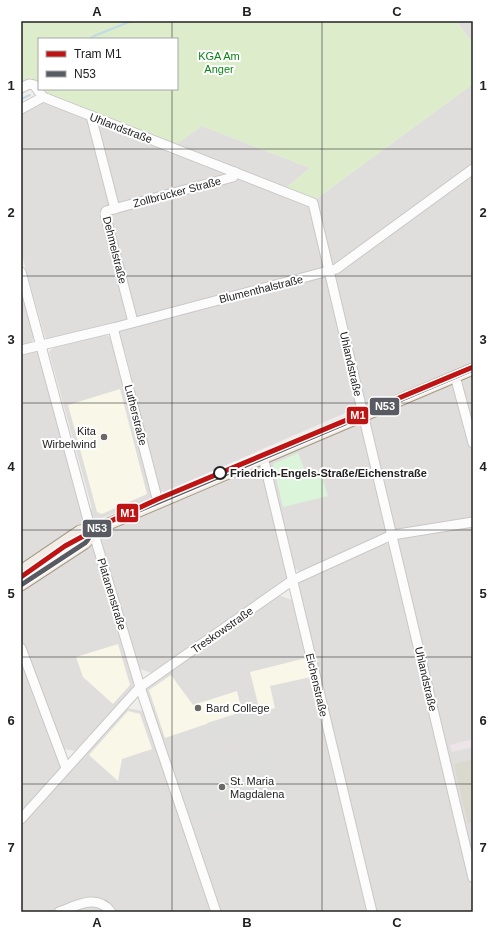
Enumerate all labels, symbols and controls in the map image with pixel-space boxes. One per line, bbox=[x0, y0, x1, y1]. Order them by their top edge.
text: A bbox=[92, 4, 102, 19]
text: B bbox=[242, 4, 252, 19]
text: C bbox=[392, 4, 402, 19]
legend bbox=[38, 38, 178, 90]
text: Tram M1 bbox=[74, 47, 122, 61]
park label: KGA Am Anger bbox=[198, 50, 240, 75]
text: N53 bbox=[74, 67, 96, 81]
text: 1 bbox=[7, 78, 15, 93]
text: 1 bbox=[479, 78, 487, 93]
street label: Uhlandstraße bbox=[88, 111, 154, 145]
street label: Zollbrücker Straße bbox=[132, 174, 222, 210]
text: 2 bbox=[7, 205, 15, 220]
text: 2 bbox=[479, 205, 487, 220]
street label: Dehmelstraße bbox=[101, 215, 129, 285]
street label: Blumenthalstraße bbox=[218, 273, 304, 305]
street label: Uhlandstraße bbox=[338, 330, 364, 398]
text: 3 bbox=[7, 332, 15, 347]
text: 3 bbox=[479, 332, 487, 347]
street label: Lutherstraße bbox=[123, 383, 149, 447]
line badge: N53 bbox=[369, 397, 400, 416]
text: N53 bbox=[375, 400, 395, 412]
line badge: M1 bbox=[346, 406, 369, 425]
text: M1 bbox=[350, 409, 366, 421]
place label: Kita Wirbelwind bbox=[42, 425, 97, 450]
marker: Kita Wirbelwind bbox=[99, 432, 109, 442]
text: 4 bbox=[7, 459, 15, 474]
text: 4 bbox=[479, 459, 487, 474]
marker: Friedrich-Engels-Straße/Eichenstraße bbox=[213, 466, 227, 480]
place label: Friedrich-Engels-Straße/Eichenstraße bbox=[230, 467, 427, 479]
line badge: M1 bbox=[116, 503, 139, 523]
text: M1 bbox=[120, 507, 136, 519]
line badge: N53 bbox=[82, 519, 112, 538]
text: N53 bbox=[87, 522, 107, 534]
street label: Platanenstraße bbox=[95, 557, 129, 631]
text: 5 bbox=[7, 586, 15, 601]
text: 5 bbox=[479, 586, 487, 601]
street label: Treskowstraße bbox=[189, 604, 255, 656]
street label: Uhlandstraße bbox=[413, 645, 439, 713]
street label: Eichenstraße bbox=[304, 652, 330, 718]
place label: Bard College bbox=[206, 702, 270, 714]
marker: Bard College bbox=[193, 703, 203, 713]
text: 6 bbox=[7, 713, 15, 728]
text: 6 bbox=[479, 713, 487, 728]
place label: St. Maria Magdalena bbox=[230, 775, 285, 800]
marker: St. Maria Magdalena bbox=[217, 782, 227, 792]
text: 7 bbox=[7, 840, 15, 855]
text: 7 bbox=[479, 840, 487, 855]
text: A bbox=[92, 915, 102, 930]
text: B bbox=[242, 915, 252, 930]
text: C bbox=[392, 915, 402, 930]

